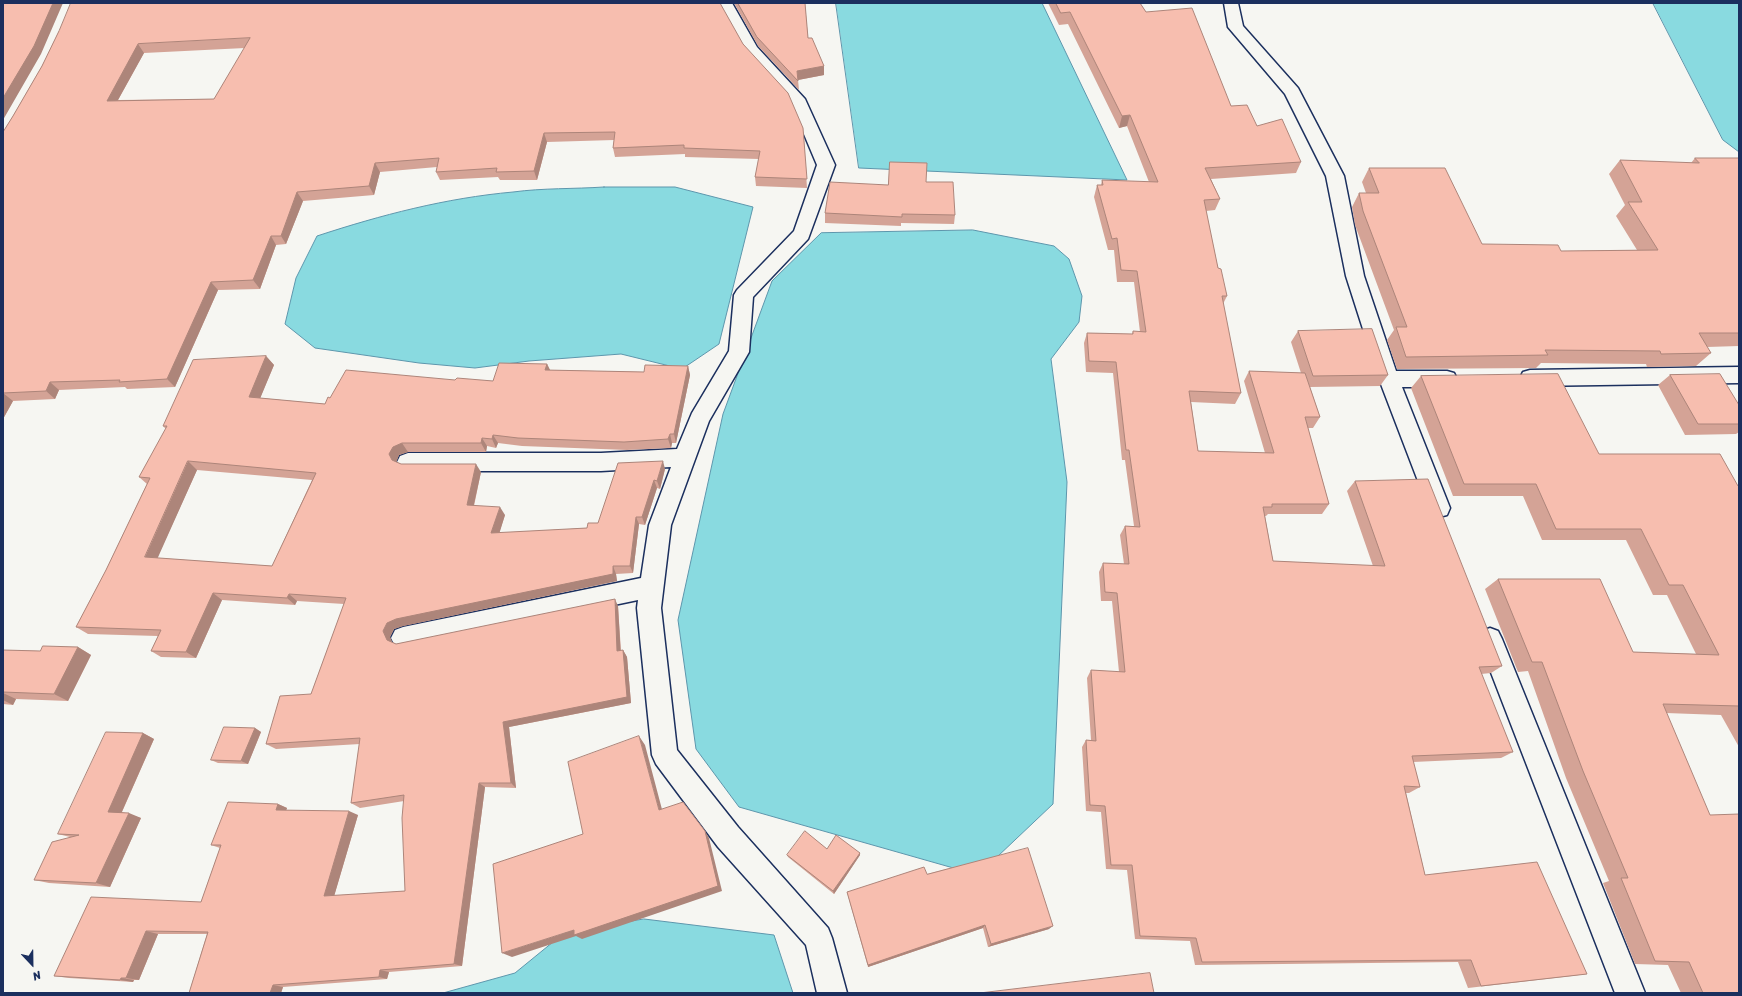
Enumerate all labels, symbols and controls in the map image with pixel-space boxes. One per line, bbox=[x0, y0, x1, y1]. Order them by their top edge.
north arrow bbox=[12, 944, 52, 984]
text: N bbox=[30, 965, 44, 986]

